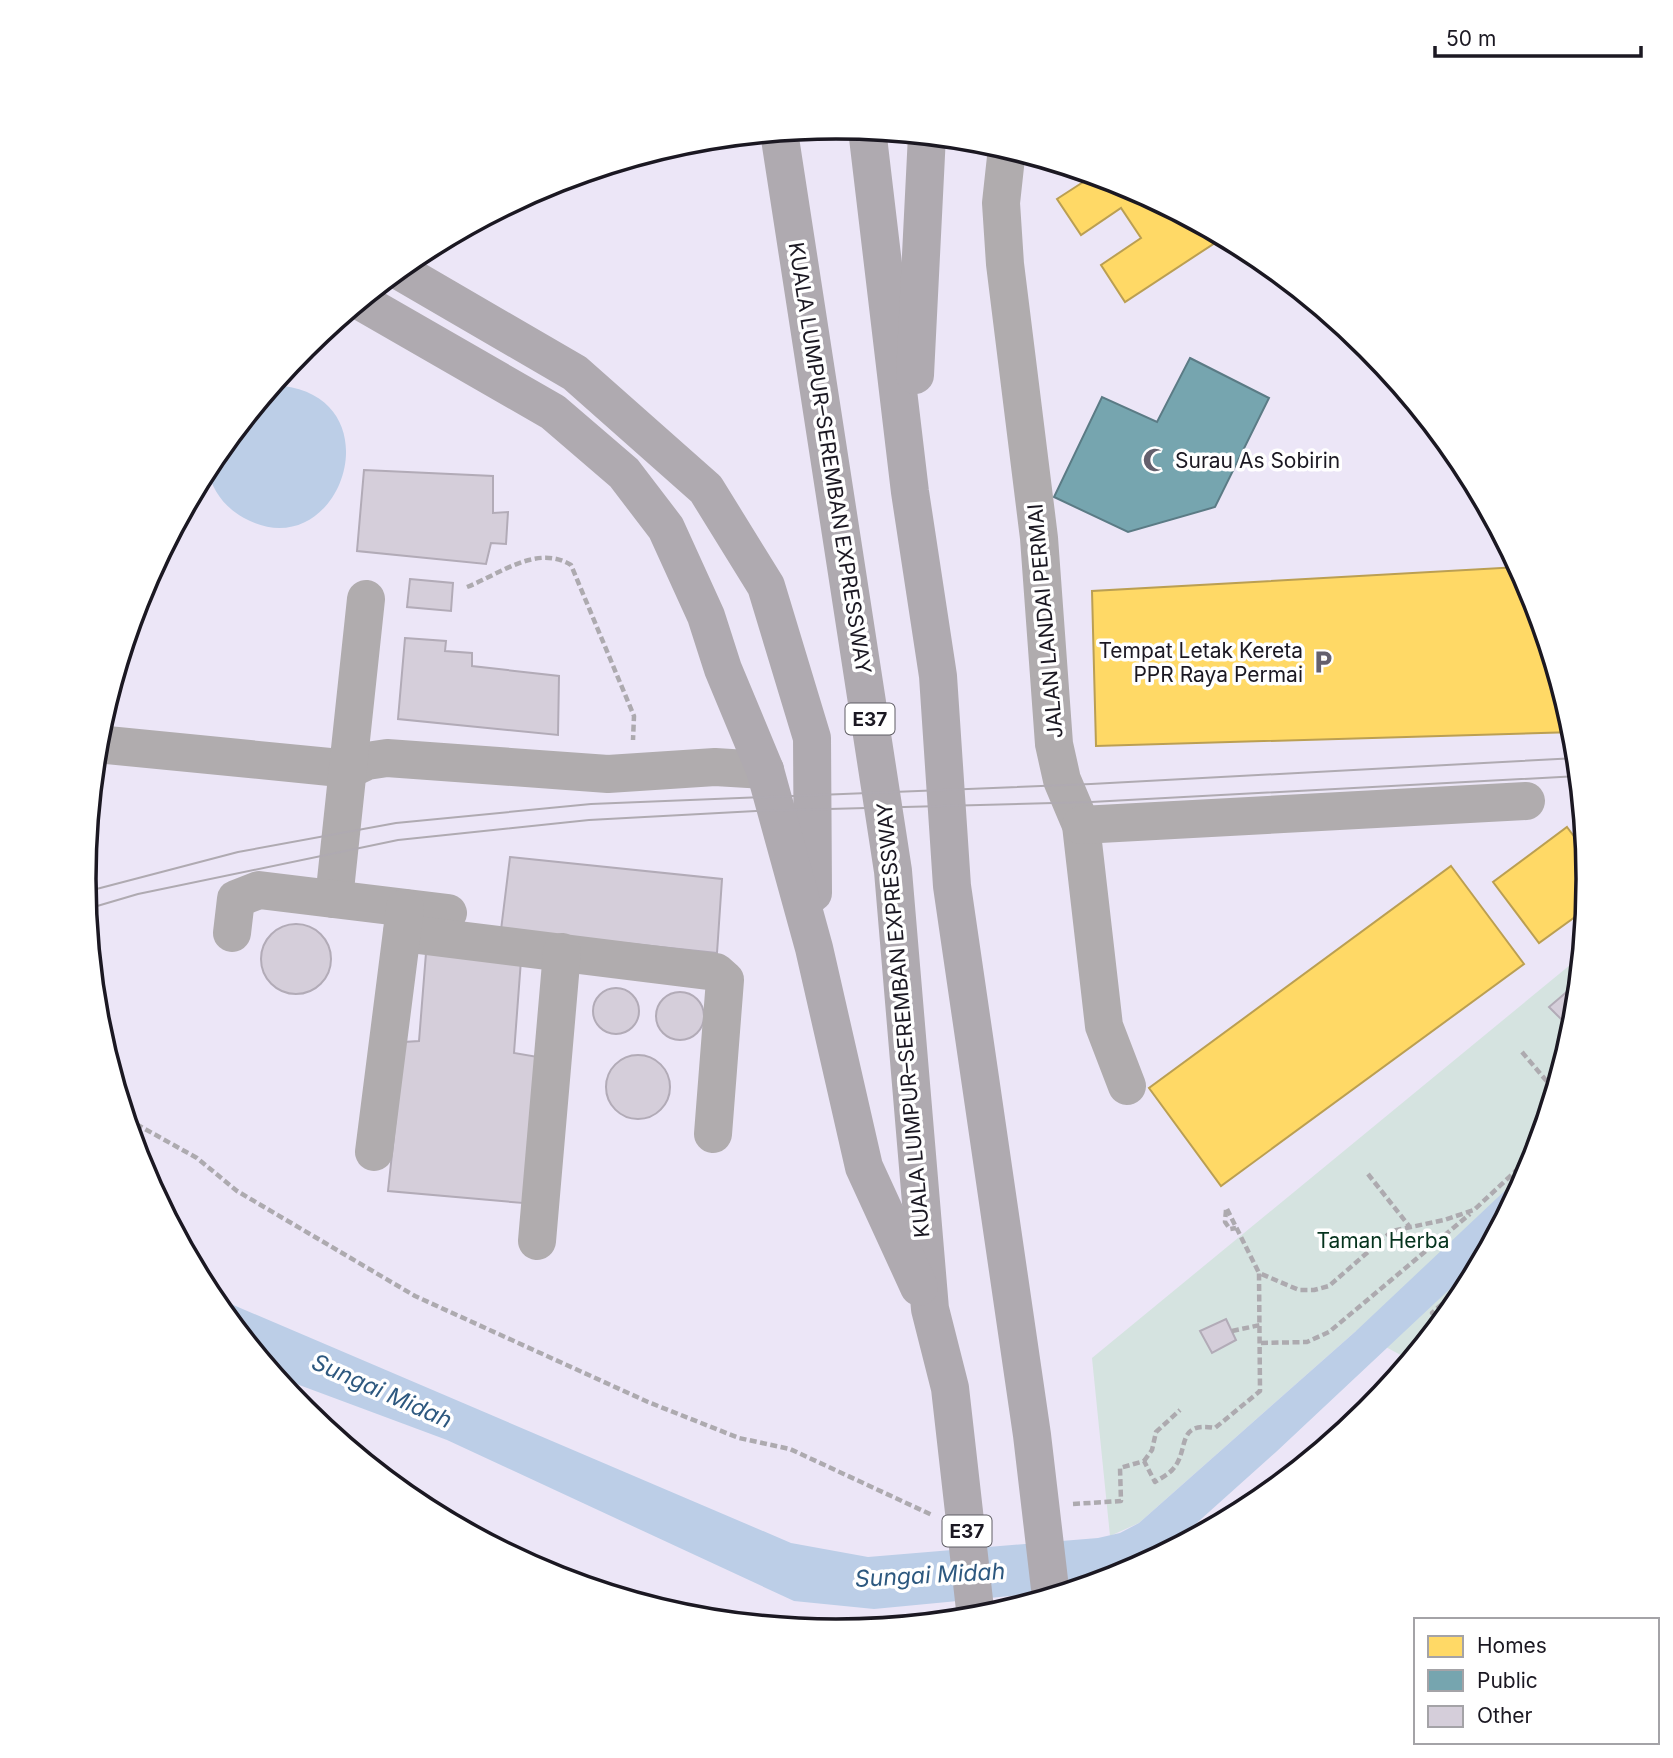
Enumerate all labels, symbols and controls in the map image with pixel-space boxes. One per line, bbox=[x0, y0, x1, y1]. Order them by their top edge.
scale bar bbox=[1435, 14, 1642, 58]
text: 50 m bbox=[1446, 26, 1496, 51]
street label: KUALA LUMPUR–SEREMBAN EXPRESSWAY bbox=[783, 240, 877, 676]
mosque icon: Surau As Sobirin bbox=[1141, 446, 1169, 474]
place label: Surau As Sobirin bbox=[1175, 448, 1340, 473]
street label: JALAN LANDAI PERMAI bbox=[1022, 503, 1068, 739]
place label: Tempat Letak Kereta PPR Raya Permai bbox=[1098, 638, 1303, 687]
parking icon: Tempat Letak Kereta PPR Raya Permai bbox=[1309, 648, 1337, 676]
road number: E37 bbox=[846, 704, 894, 734]
street label: KUALA LUMPUR–SEREMBAN EXPRESSWAY bbox=[872, 801, 934, 1239]
park label: Taman Herba bbox=[1316, 1228, 1450, 1253]
water label: Sungai Midah bbox=[308, 1348, 456, 1434]
road number: E37 bbox=[942, 1516, 992, 1546]
water label: Sungai Midah bbox=[854, 1557, 1006, 1593]
legend bbox=[1414, 1618, 1659, 1744]
text: Homes bbox=[1477, 1633, 1547, 1658]
text: Public bbox=[1477, 1668, 1538, 1693]
text: Other bbox=[1477, 1703, 1533, 1728]

